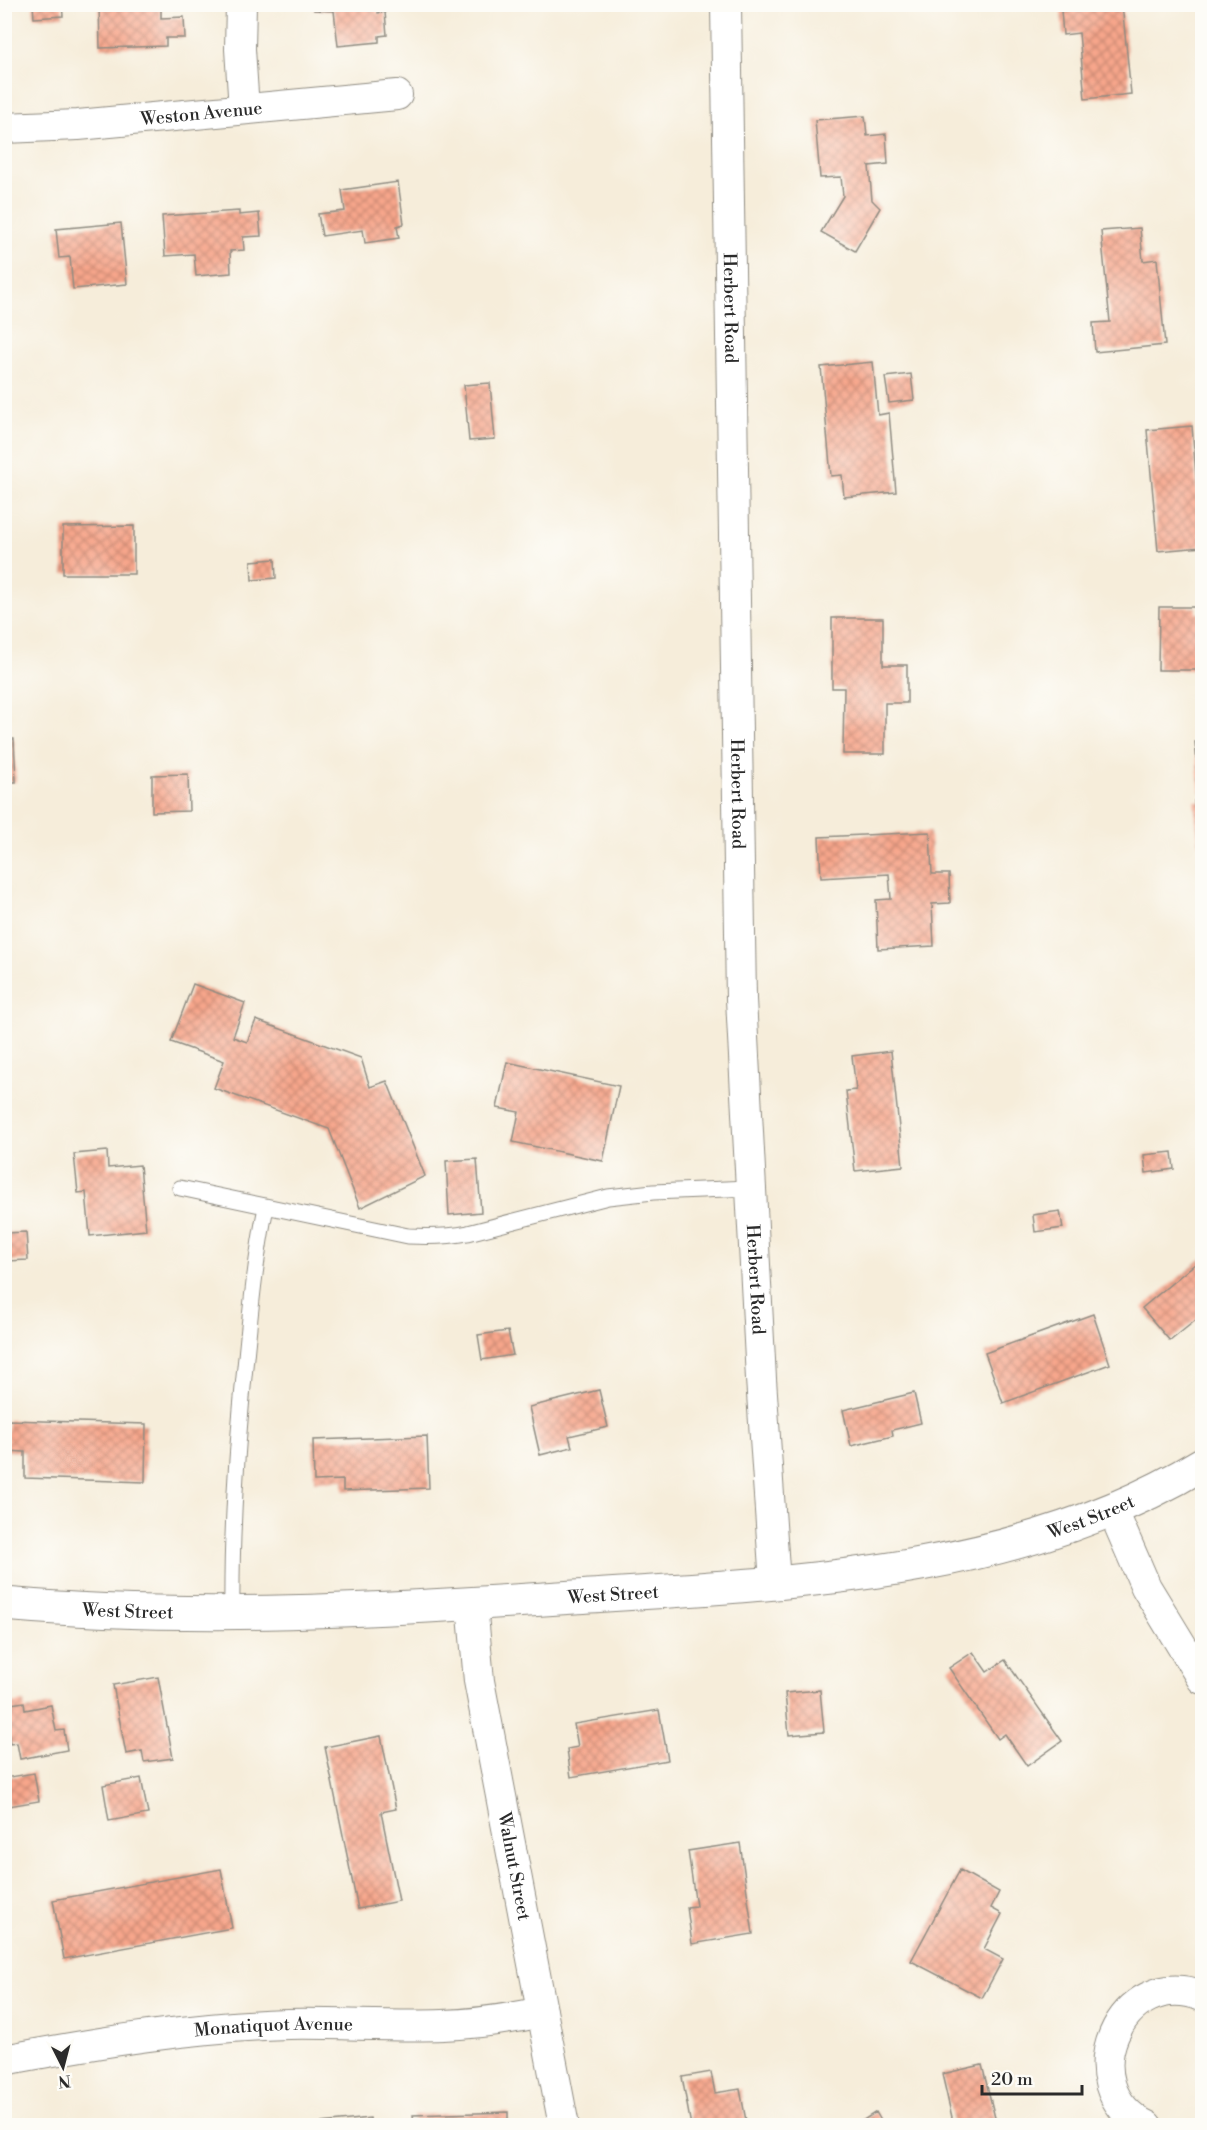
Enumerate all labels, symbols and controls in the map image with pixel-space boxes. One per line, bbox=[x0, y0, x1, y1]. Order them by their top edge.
street label: Weston Avenue bbox=[138, 96, 263, 131]
street label: Herbert Road bbox=[718, 252, 743, 364]
street label: Herbert Road bbox=[726, 738, 750, 850]
street label: Herbert Road bbox=[741, 1224, 770, 1336]
street label: West Street bbox=[1044, 1490, 1139, 1544]
street label: West Street bbox=[566, 1580, 660, 1609]
street label: West Street bbox=[81, 1598, 174, 1624]
street label: Walnut Street bbox=[493, 1809, 536, 1923]
street label: Monatiquot Avenue bbox=[193, 2012, 353, 2042]
north arrow bbox=[33, 2037, 93, 2097]
scale bar bbox=[982, 2058, 1082, 2096]
text: 20 m bbox=[991, 2068, 1033, 2091]
text: N bbox=[57, 2070, 72, 2092]

